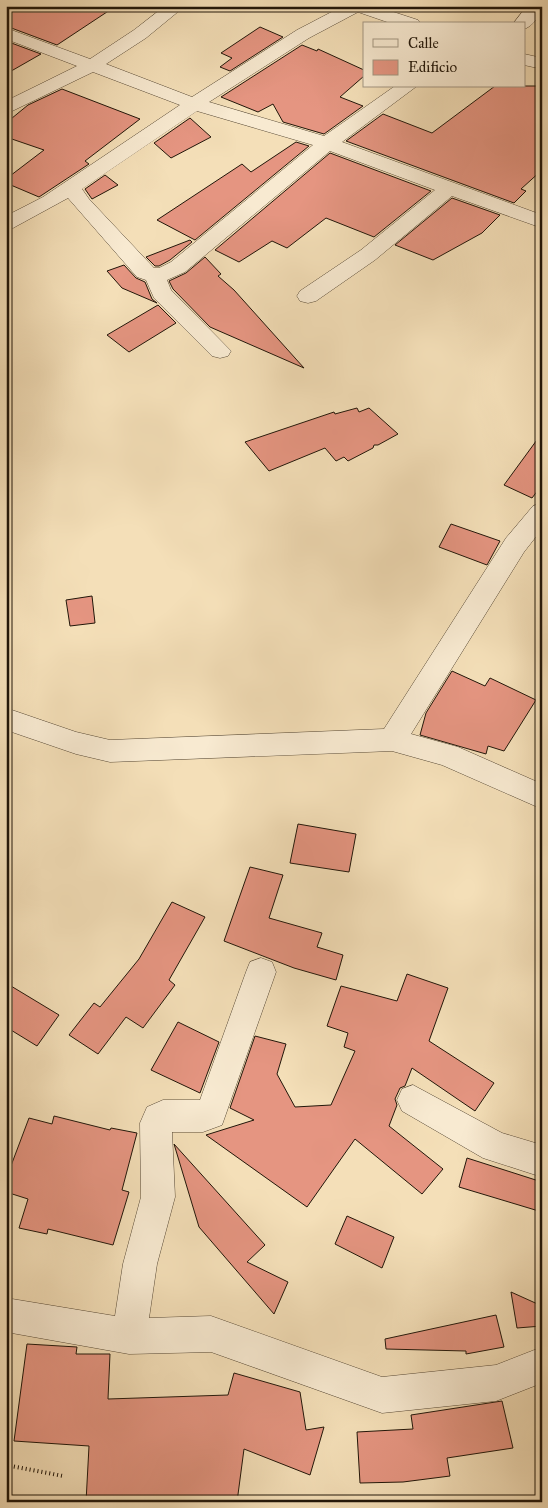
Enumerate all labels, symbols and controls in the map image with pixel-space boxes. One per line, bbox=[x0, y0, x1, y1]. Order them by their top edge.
legend bbox=[363, 22, 526, 88]
text: Calle bbox=[408, 34, 439, 52]
text: Edificio bbox=[408, 58, 457, 76]

